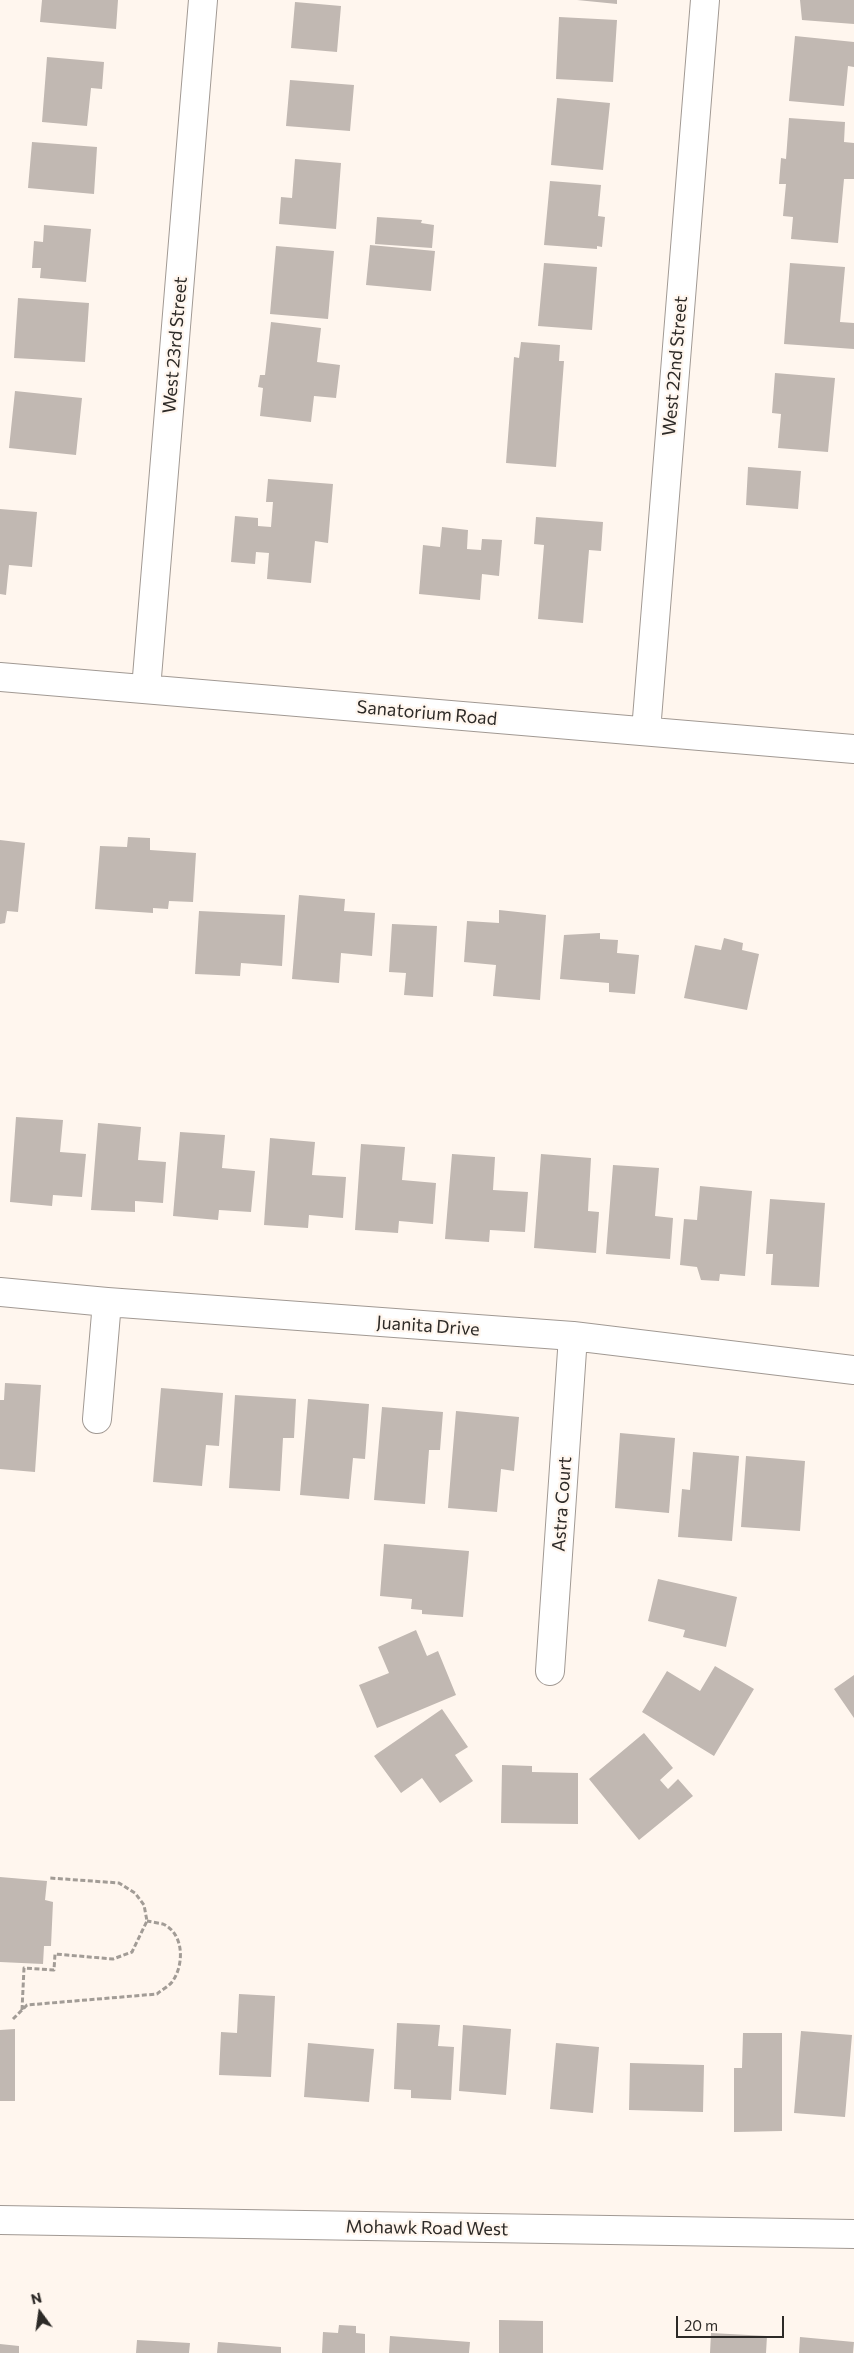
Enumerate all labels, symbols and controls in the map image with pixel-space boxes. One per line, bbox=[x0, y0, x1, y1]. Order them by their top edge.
street label: West 23rd Street bbox=[158, 276, 192, 414]
street label: West 22nd Street bbox=[658, 295, 692, 437]
street label: Sanatorium Road bbox=[356, 696, 498, 730]
street label: Juanita Drive bbox=[376, 1312, 480, 1340]
street label: Astra Court bbox=[548, 1456, 576, 1552]
street label: Mohawk Road West bbox=[345, 2216, 509, 2240]
north arrow bbox=[15, 2288, 65, 2338]
text: N bbox=[29, 2288, 43, 2307]
scale bar bbox=[679, 2306, 786, 2338]
text: 20 m bbox=[684, 2316, 718, 2334]

